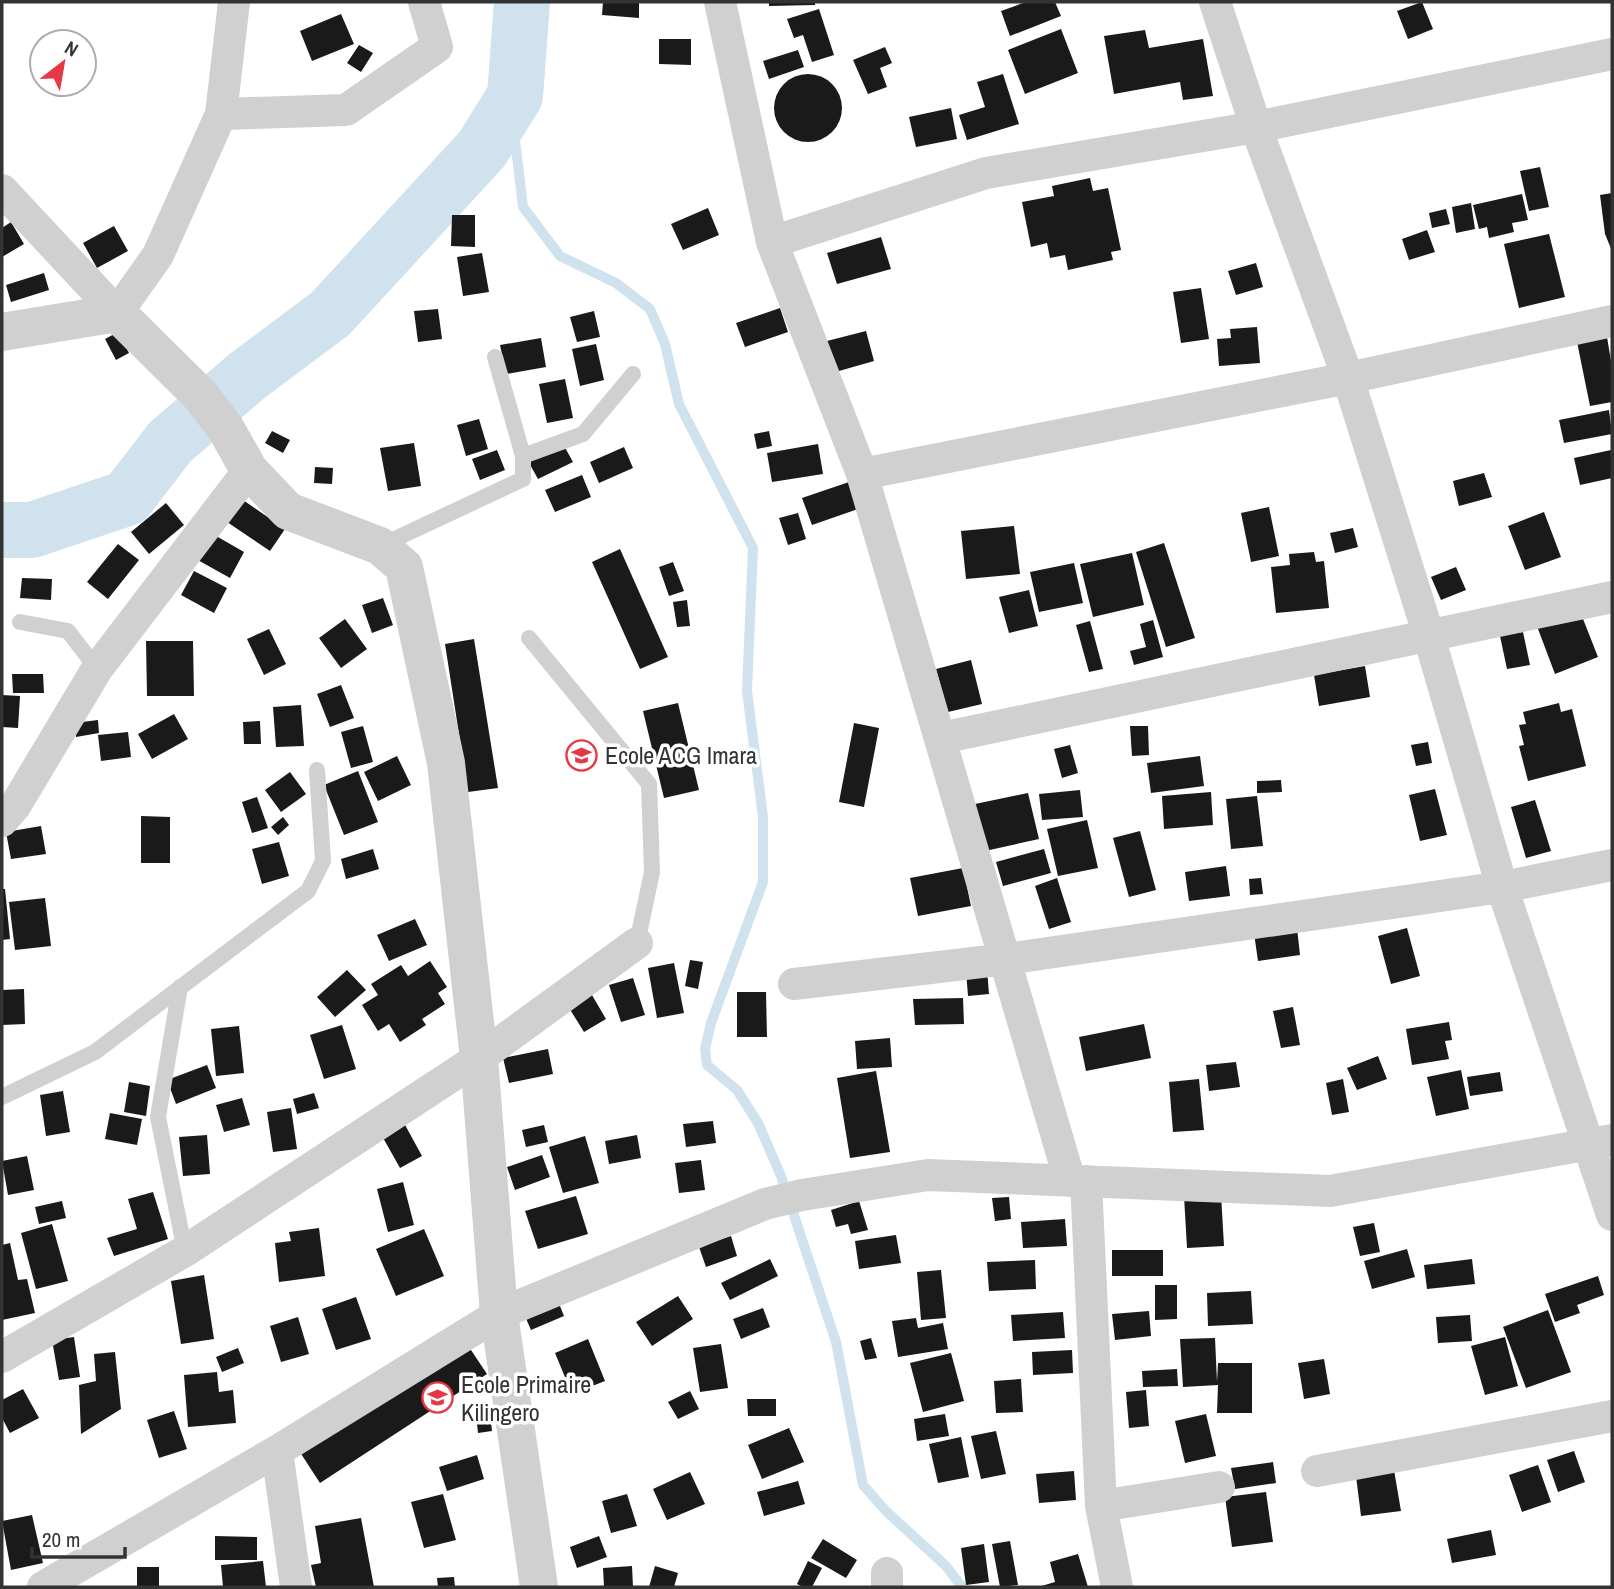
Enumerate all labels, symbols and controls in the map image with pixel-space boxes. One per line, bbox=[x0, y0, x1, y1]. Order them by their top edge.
north arrow bbox=[28, 28, 98, 98]
text: N bbox=[60, 34, 83, 62]
school or university icon: Ecole ACG Imara bbox=[565, 738, 599, 772]
place label: Ecole ACG Imara bbox=[605, 739, 757, 771]
place label: Ecole Primaire Kilingero bbox=[461, 1368, 591, 1428]
school or university icon: Ecole Primaire Kilingero bbox=[421, 1381, 455, 1415]
scale bar bbox=[32, 1516, 124, 1560]
text: 20 m bbox=[42, 1525, 80, 1554]

